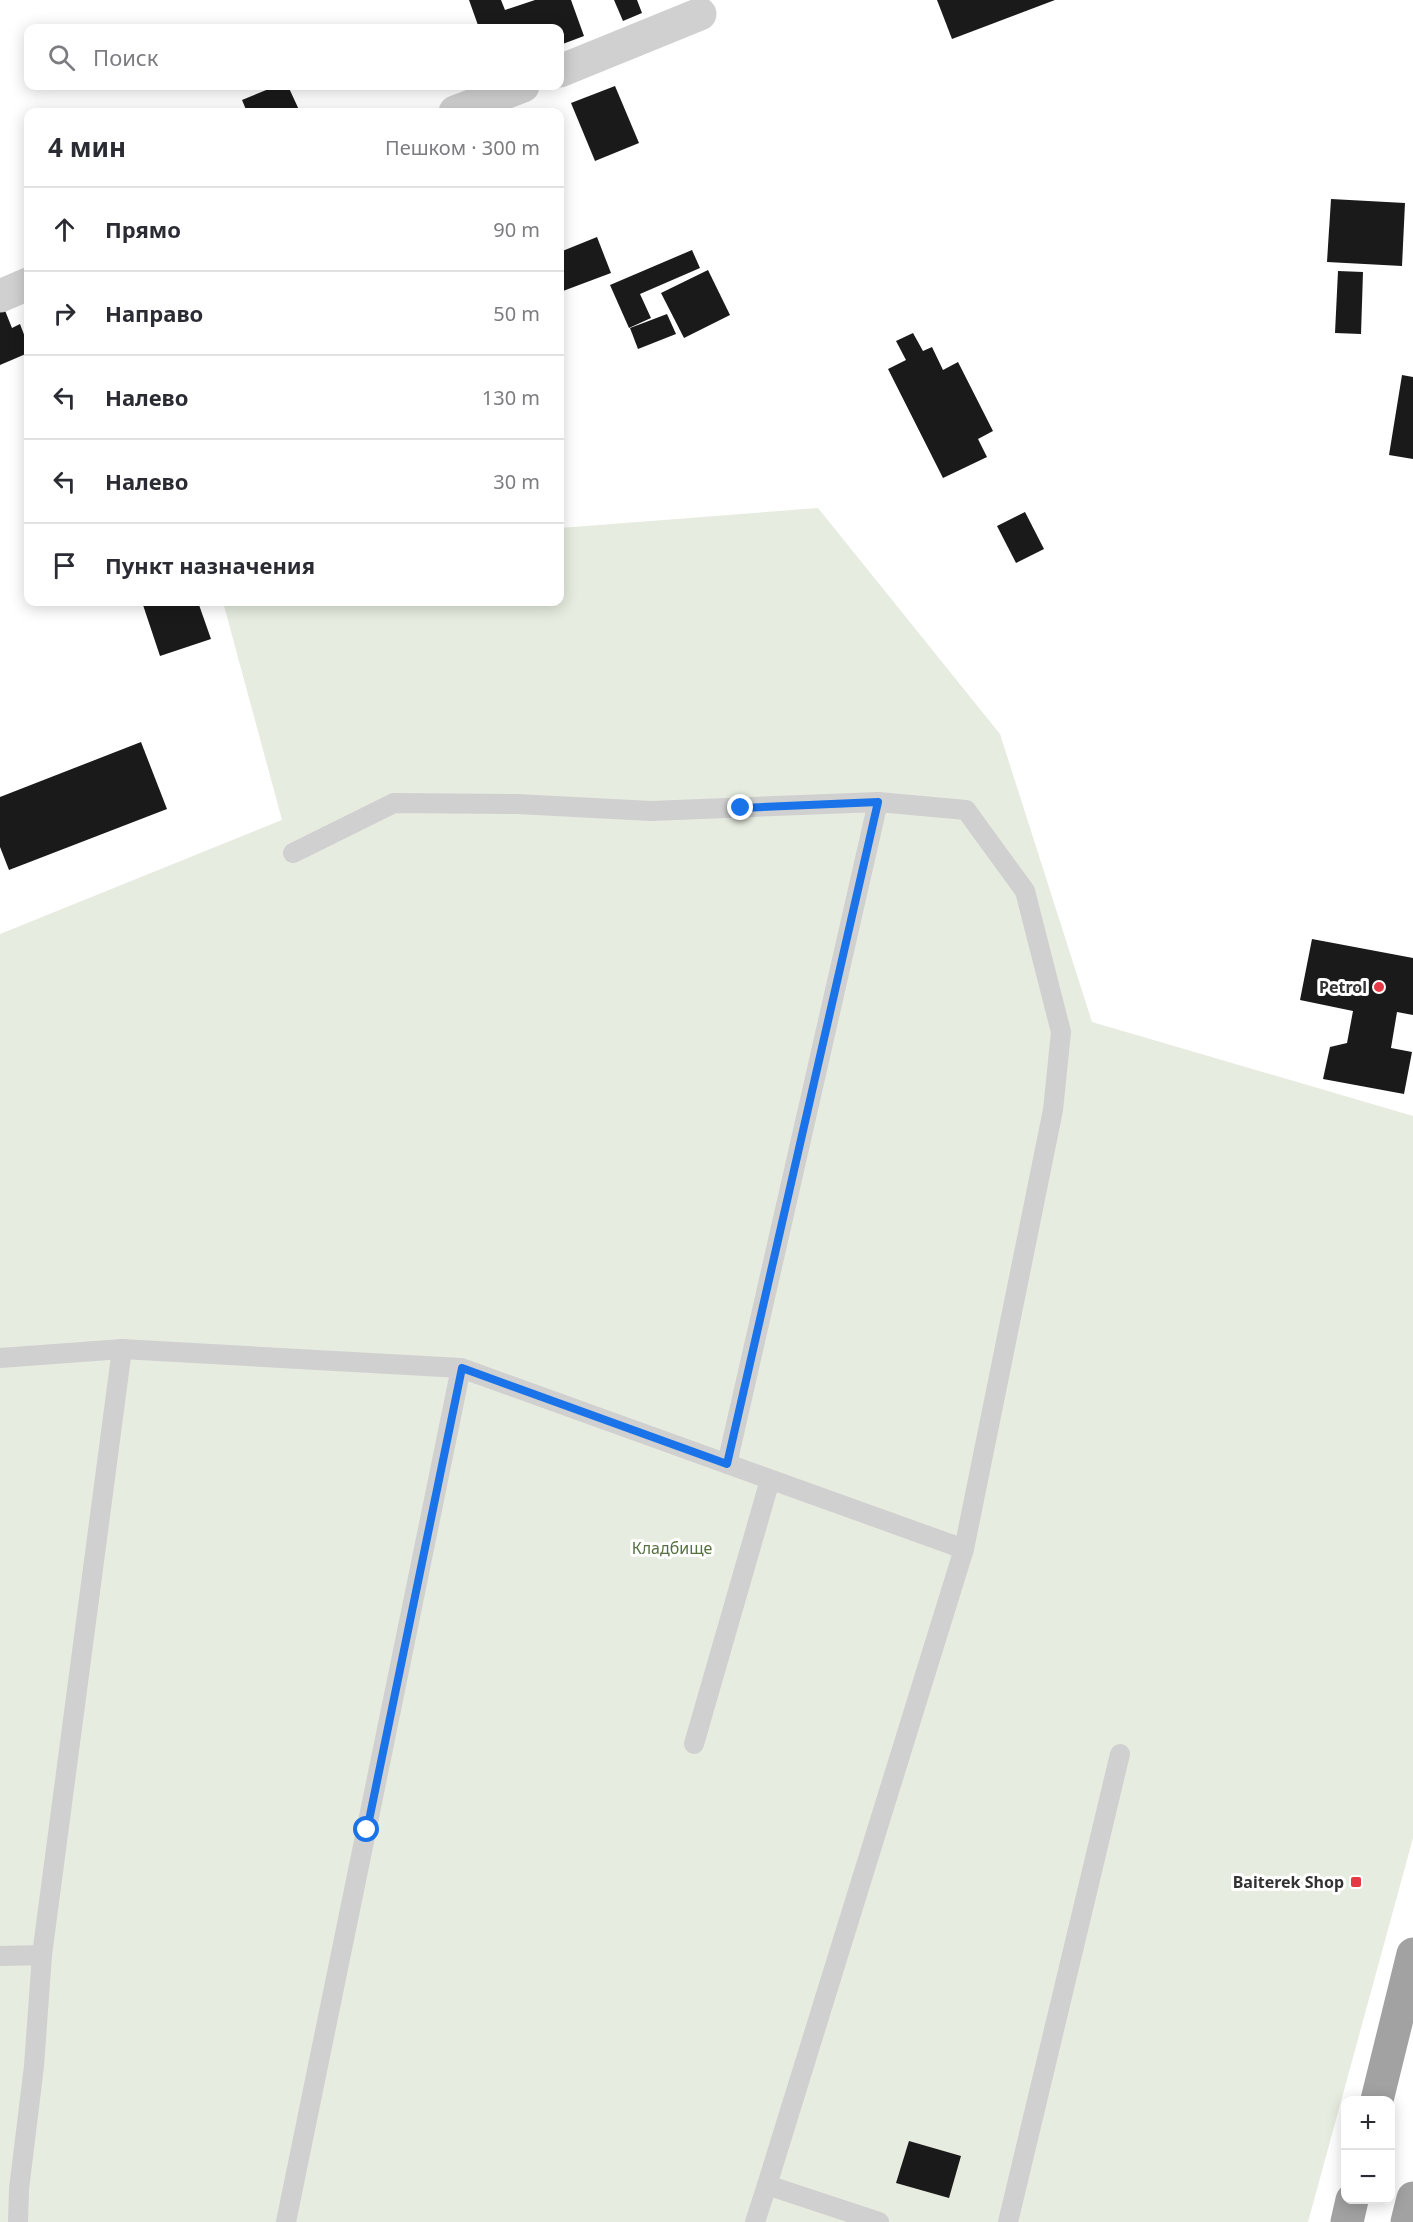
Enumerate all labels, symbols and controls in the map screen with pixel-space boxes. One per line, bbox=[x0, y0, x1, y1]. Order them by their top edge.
search box bbox=[24, 24, 564, 90]
icon: search bbox=[45, 41, 78, 74]
text: Поиск bbox=[93, 42, 158, 72]
text: 4 мин bbox=[48, 129, 126, 165]
text: Пешком · 300 m bbox=[385, 134, 540, 161]
icon: ahead bbox=[48, 213, 81, 246]
text: Прямо bbox=[105, 214, 181, 244]
text: 90 m bbox=[493, 216, 540, 243]
icon: right bbox=[48, 297, 81, 330]
text: Направо bbox=[105, 298, 203, 328]
text: 50 m bbox=[493, 300, 540, 327]
icon: left bbox=[48, 381, 81, 414]
text: Налево bbox=[105, 382, 188, 412]
text: 130 m bbox=[482, 384, 540, 411]
icon: left bbox=[48, 465, 81, 498]
text: Налево bbox=[105, 466, 188, 496]
text: 30 m bbox=[493, 468, 540, 495]
icon: arrive bbox=[48, 549, 81, 582]
text: Пункт назначения bbox=[105, 550, 315, 580]
route end bbox=[727, 794, 753, 820]
place label: Petrol bbox=[1319, 976, 1367, 998]
marker: Petrol bbox=[1372, 980, 1386, 994]
park label: Кладбище bbox=[632, 1537, 713, 1559]
route start bbox=[353, 1816, 379, 1842]
place label: Baiterek Shop bbox=[1233, 1871, 1344, 1893]
marker: Baiterek Shop bbox=[1349, 1875, 1363, 1889]
map controls bbox=[1341, 2096, 1395, 2204]
button: + bbox=[1341, 2096, 1395, 2150]
button: − bbox=[1341, 2150, 1395, 2204]

